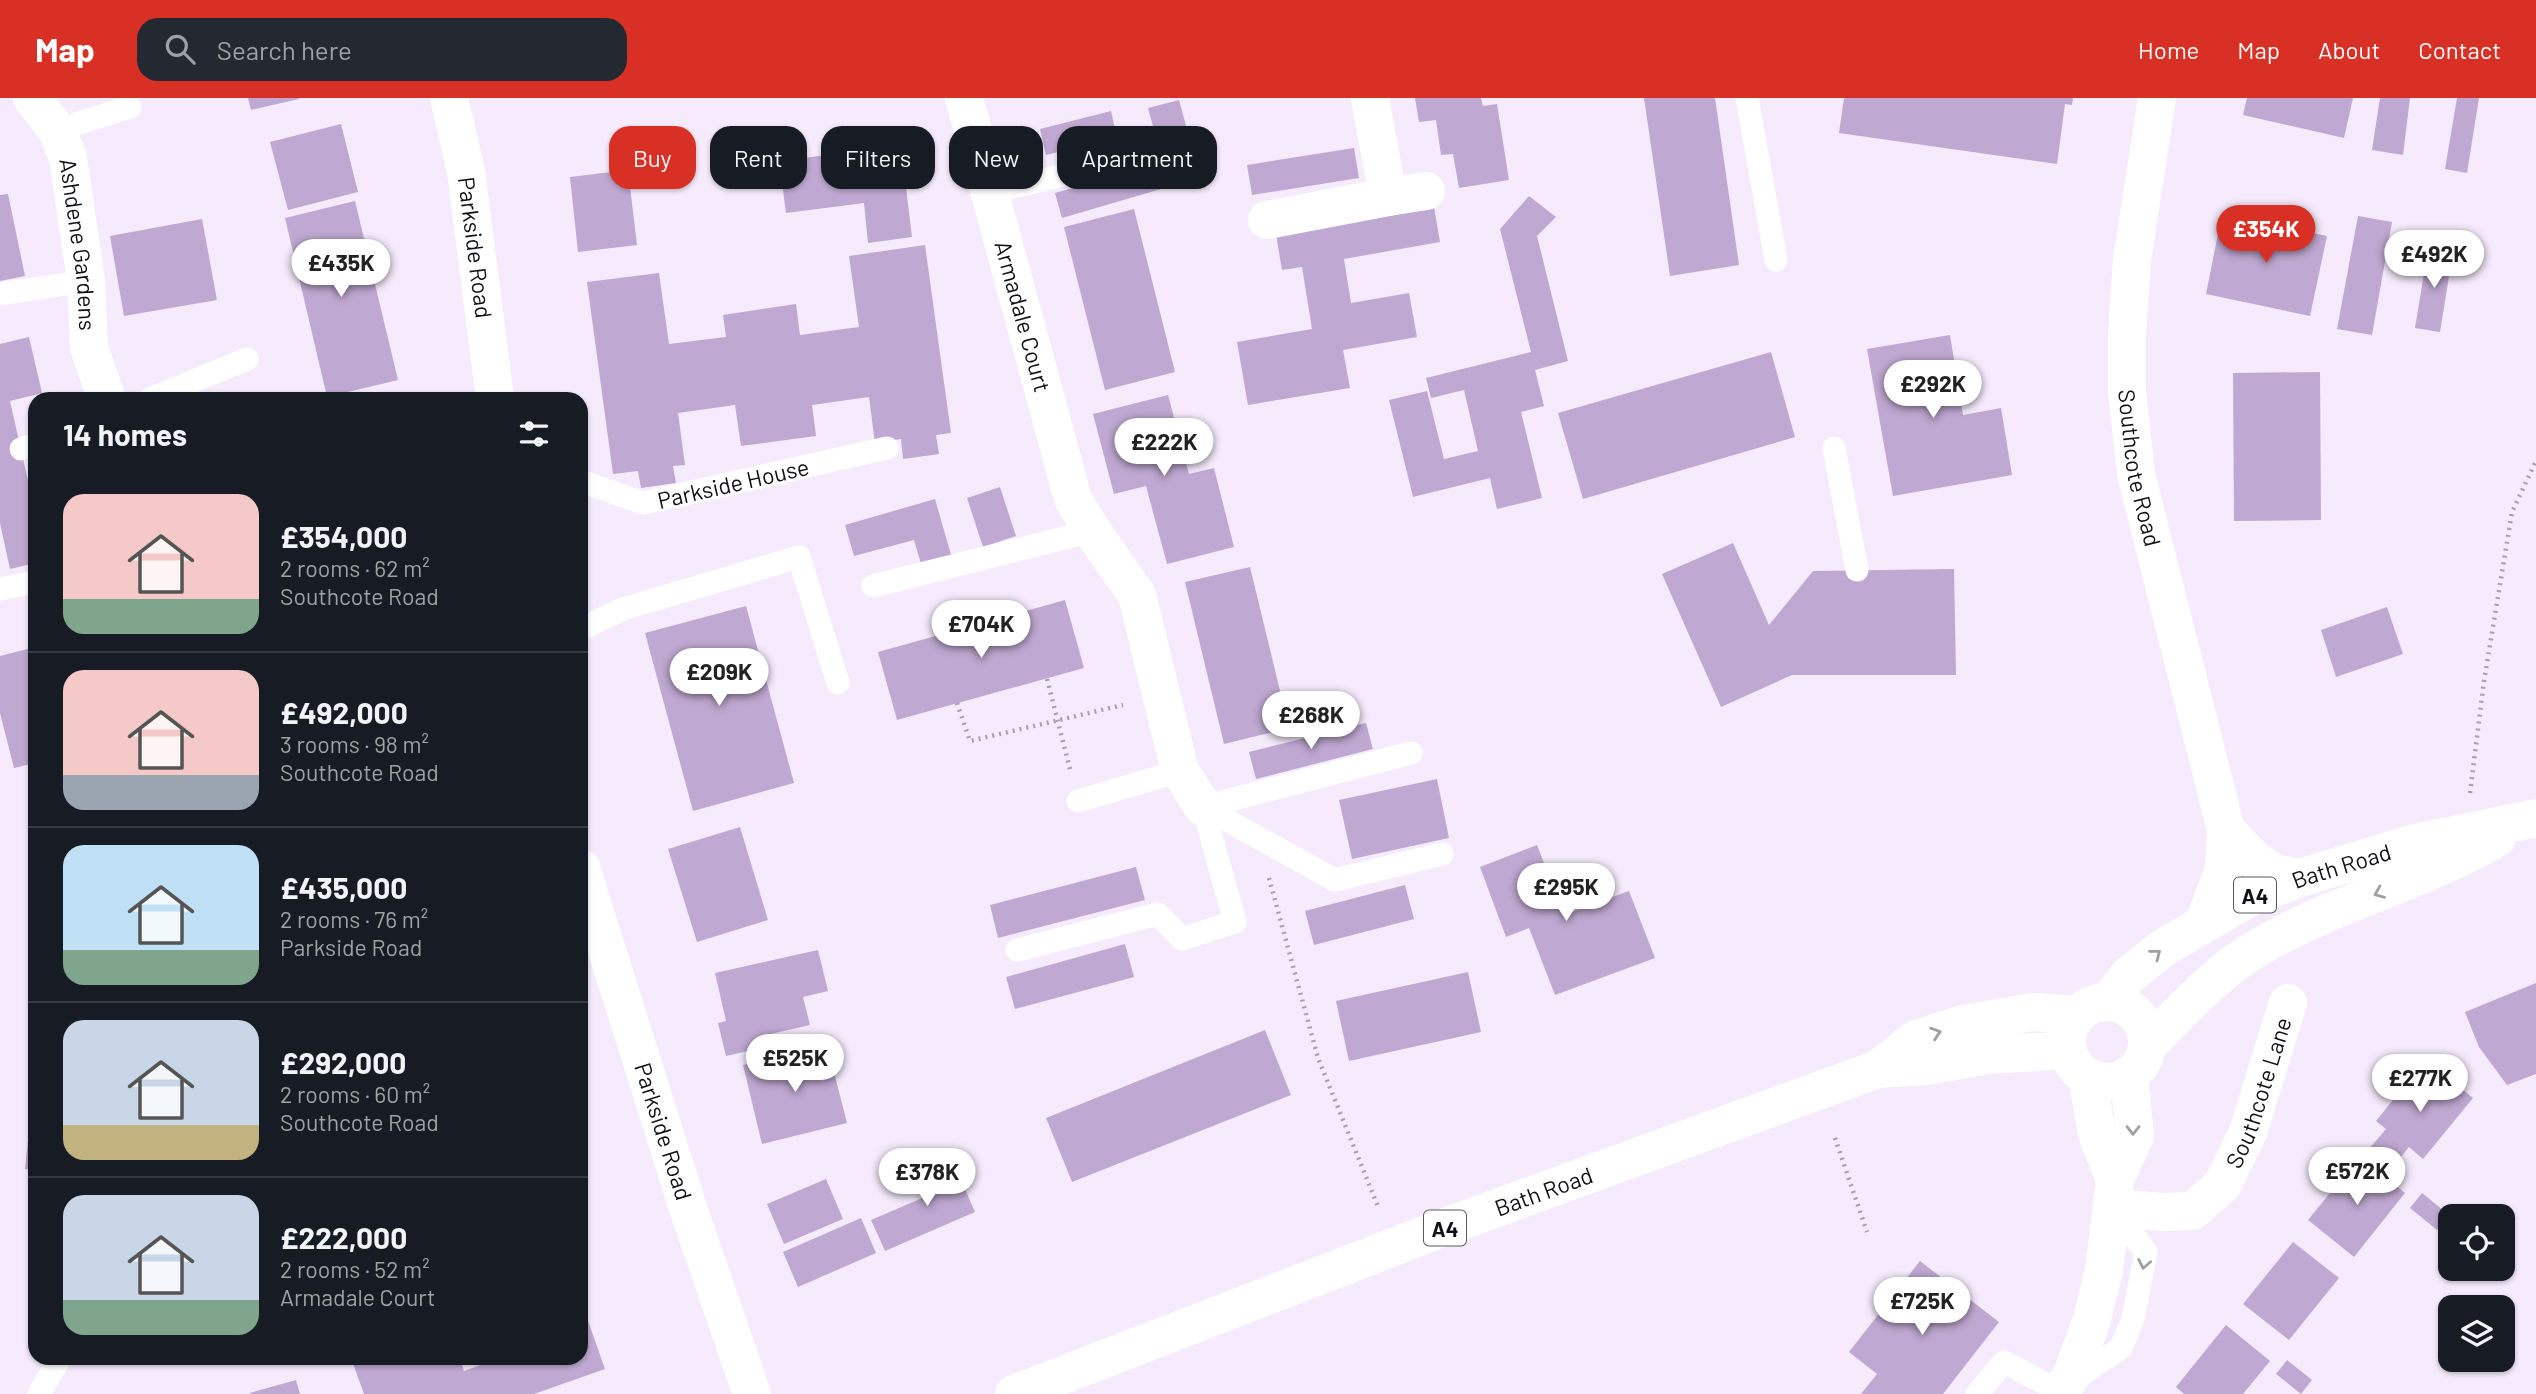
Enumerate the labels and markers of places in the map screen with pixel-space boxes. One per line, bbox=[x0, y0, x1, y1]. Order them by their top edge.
pin: £354K bbox=[2217, 206, 2315, 265]
pin: £492K bbox=[2385, 230, 2483, 290]
pin: £435K bbox=[292, 240, 390, 299]
pin: £292K bbox=[1884, 360, 1982, 420]
pin: £222K bbox=[1115, 418, 1213, 478]
pin: £704K bbox=[932, 601, 1030, 660]
pin: £209K bbox=[670, 648, 768, 708]
pin: £268K bbox=[1262, 692, 1360, 751]
pin: £295K bbox=[1517, 864, 1615, 923]
pin: £525K bbox=[746, 1034, 844, 1094]
pin: £277K bbox=[2371, 1054, 2469, 1114]
pin: £378K bbox=[878, 1148, 976, 1208]
pin: £572K bbox=[2308, 1148, 2406, 1207]
pin: £725K bbox=[1873, 1278, 1971, 1337]

